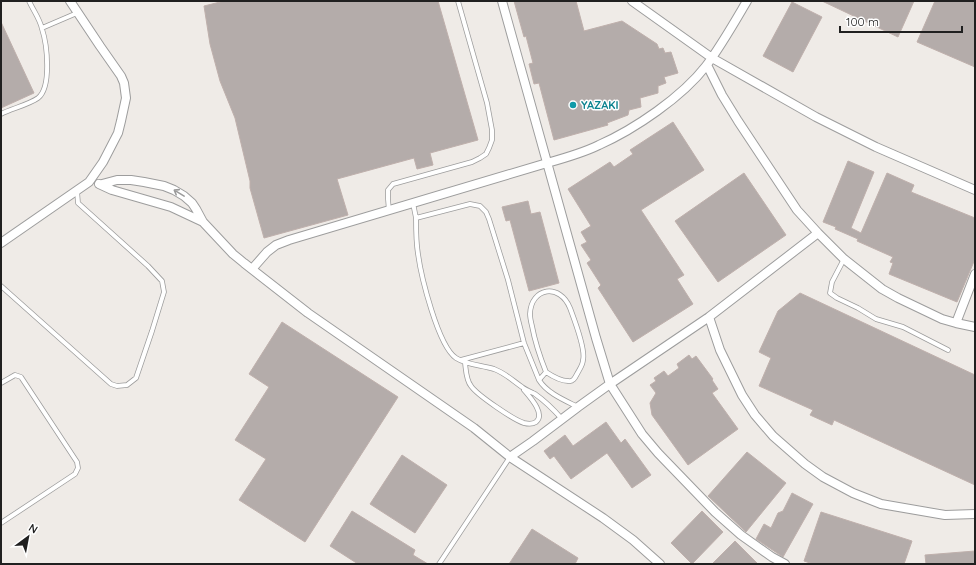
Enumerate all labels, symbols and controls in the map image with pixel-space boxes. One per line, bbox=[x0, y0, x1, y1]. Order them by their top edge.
scale bar bbox=[840, 8, 962, 34]
text: 100 m bbox=[846, 14, 879, 29]
place label: YAZAKI bbox=[581, 98, 619, 112]
marker: YAZAKI bbox=[568, 100, 578, 110]
one-way arrow bbox=[174, 189, 185, 197]
north arrow bbox=[8, 517, 48, 557]
text: N bbox=[26, 520, 40, 537]

